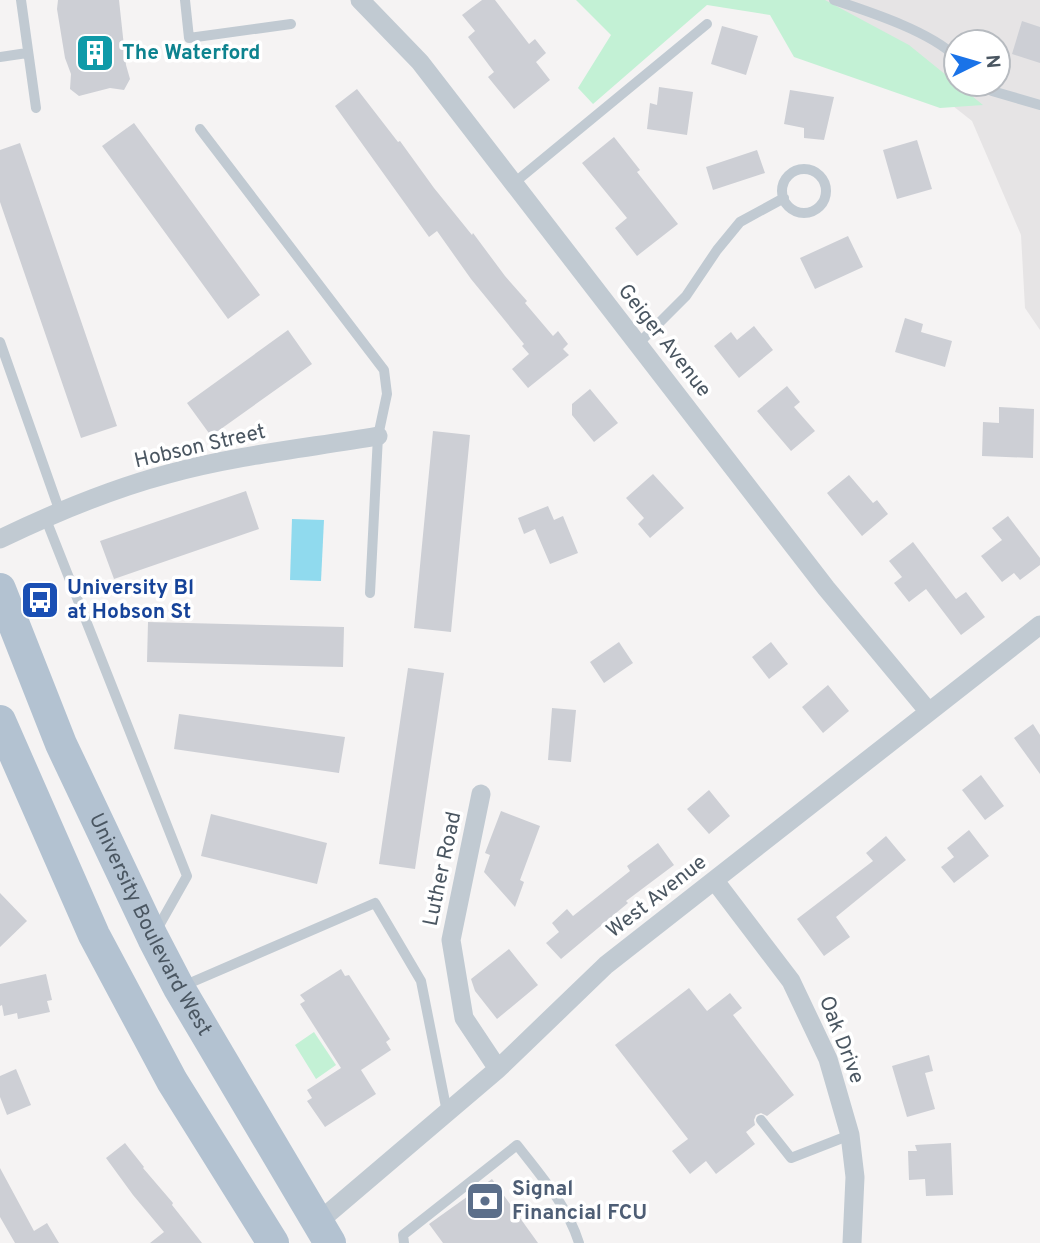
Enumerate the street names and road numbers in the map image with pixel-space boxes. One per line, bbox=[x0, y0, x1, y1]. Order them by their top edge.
street label: Geiger Avenue bbox=[611, 279, 717, 403]
street label: Hobson Street bbox=[132, 419, 268, 475]
street label: University Boulevard West bbox=[82, 809, 218, 1041]
street label: Luther Road bbox=[418, 809, 468, 929]
street label: West Avenue bbox=[601, 849, 713, 945]
street label: Oak Drive bbox=[812, 992, 870, 1088]

